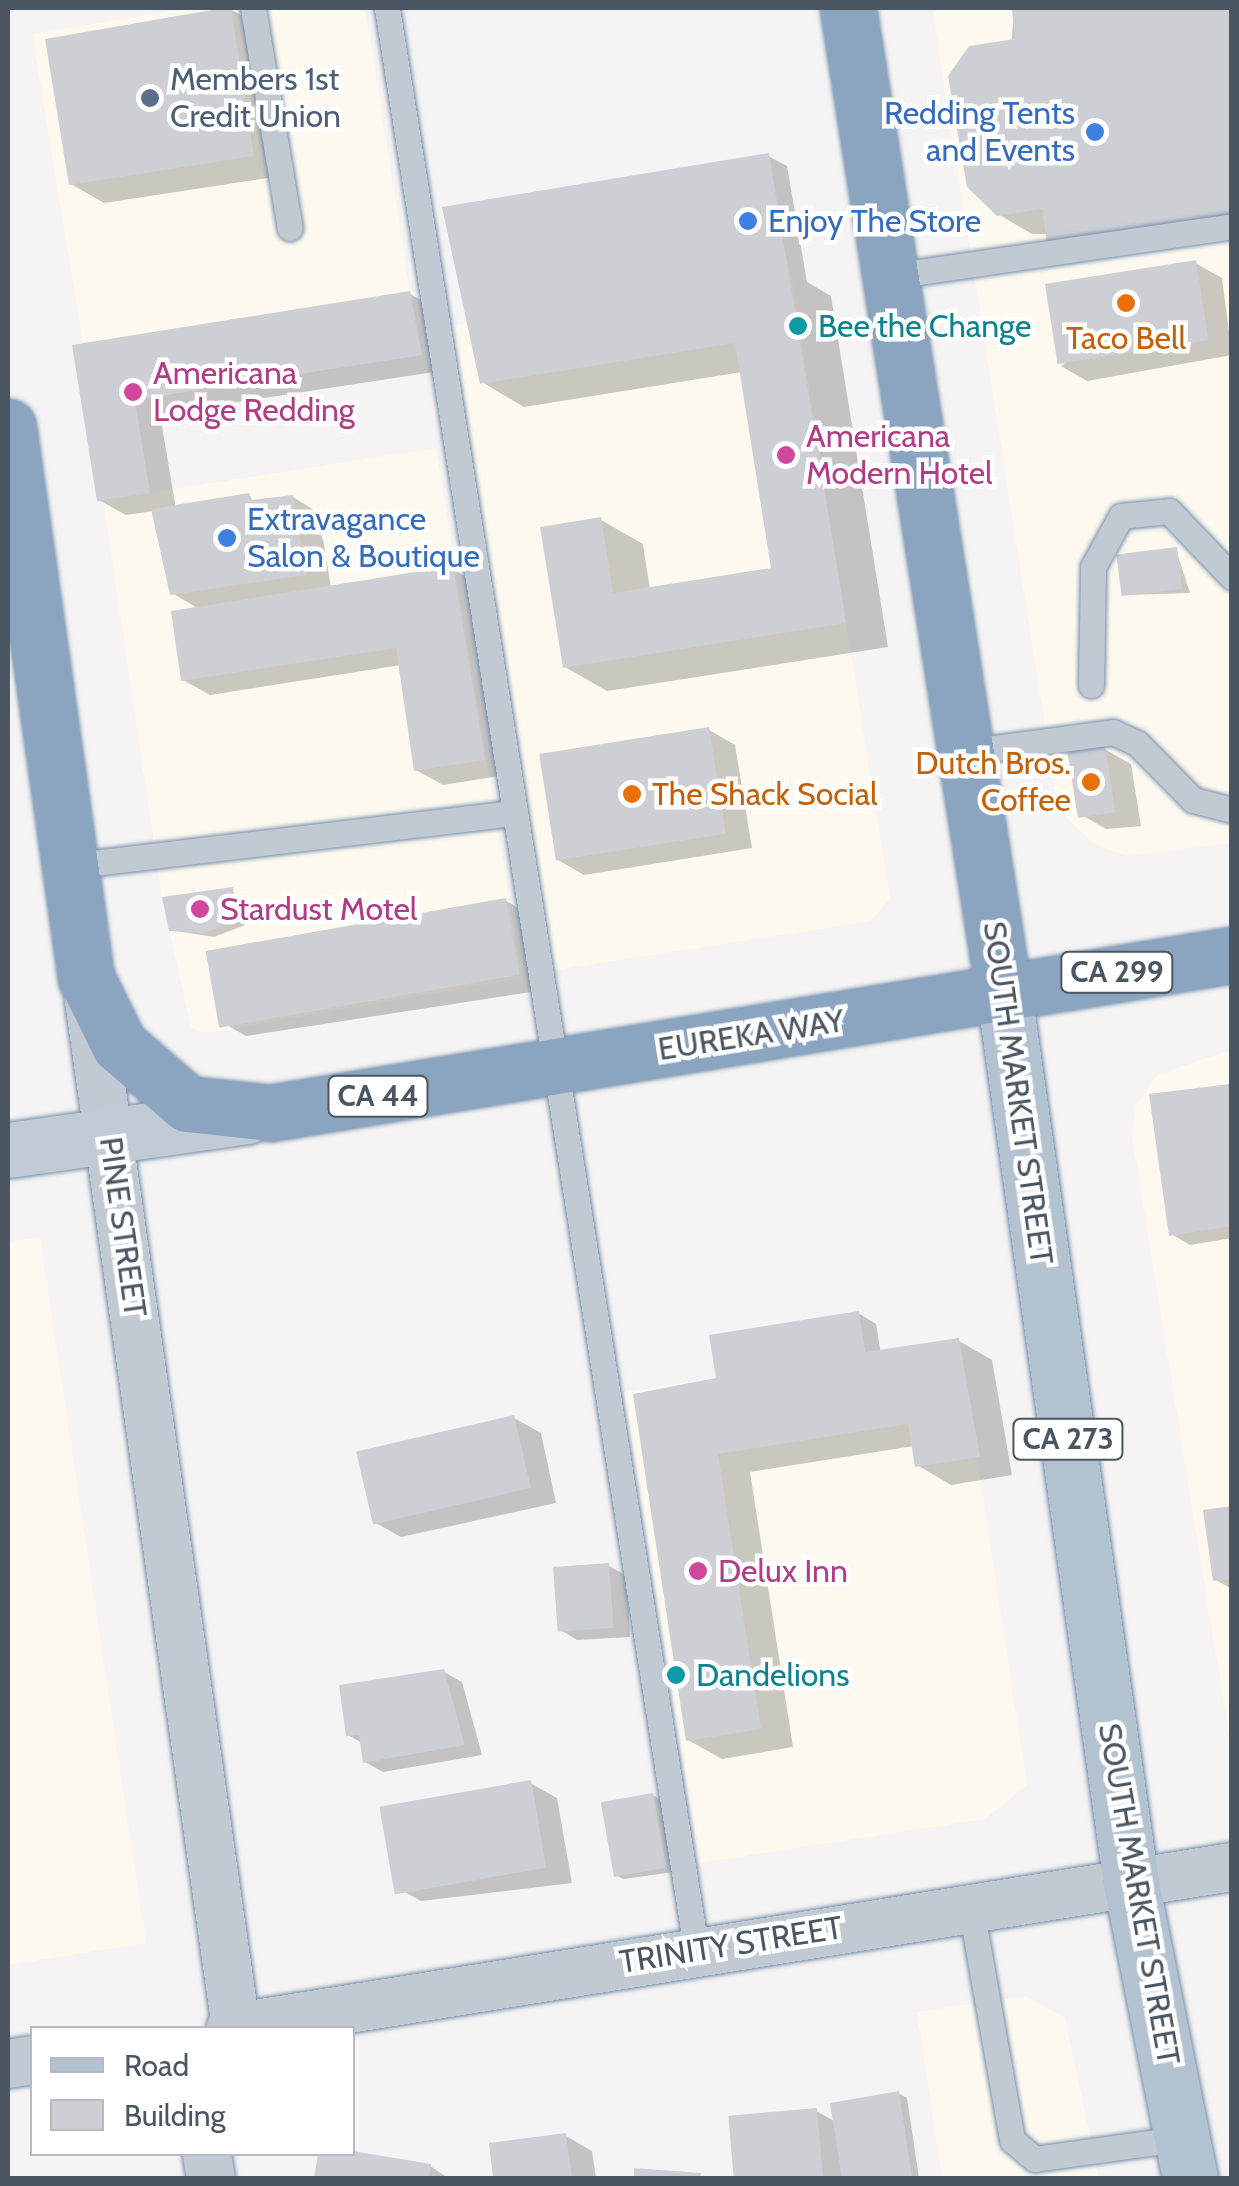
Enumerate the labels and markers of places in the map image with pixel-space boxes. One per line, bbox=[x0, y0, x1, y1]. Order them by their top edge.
place label: Members 1st Credit Union bbox=[170, 61, 341, 136]
marker: Members 1st Credit Union bbox=[139, 87, 161, 109]
place label: Redding Tents and Events bbox=[884, 95, 1075, 170]
marker: Redding Tents and Events bbox=[1084, 121, 1106, 143]
place label: Enjoy The Store bbox=[768, 202, 981, 240]
marker: Enjoy The Store bbox=[737, 210, 759, 232]
marker: Taco Bell bbox=[1115, 292, 1137, 314]
place label: Bee the Change bbox=[818, 307, 1031, 345]
marker: Bee the Change bbox=[787, 315, 809, 337]
place label: Taco Bell bbox=[1066, 319, 1186, 357]
place label: Americana Lodge Redding bbox=[153, 355, 355, 430]
marker: Americana Lodge Redding bbox=[122, 381, 144, 403]
place label: Americana Modern Hotel bbox=[806, 418, 993, 493]
marker: Americana Modern Hotel bbox=[775, 444, 797, 466]
place label: Extravagance Salon & Boutique bbox=[247, 501, 480, 576]
marker: Extravagance Salon & Boutique bbox=[216, 527, 238, 549]
place label: Dutch Bros. Coffee bbox=[915, 745, 1071, 820]
marker: Dutch Bros. Coffee bbox=[1080, 771, 1102, 793]
place label: The Shack Social bbox=[652, 775, 878, 813]
marker: The Shack Social bbox=[621, 783, 643, 805]
place label: Stardust Motel bbox=[220, 890, 417, 928]
marker: Stardust Motel bbox=[189, 898, 211, 920]
place label: Delux Inn bbox=[718, 1552, 848, 1590]
marker: Delux Inn bbox=[687, 1560, 709, 1582]
place label: Dandelions bbox=[696, 1656, 849, 1694]
marker: Dandelions bbox=[665, 1664, 687, 1686]

